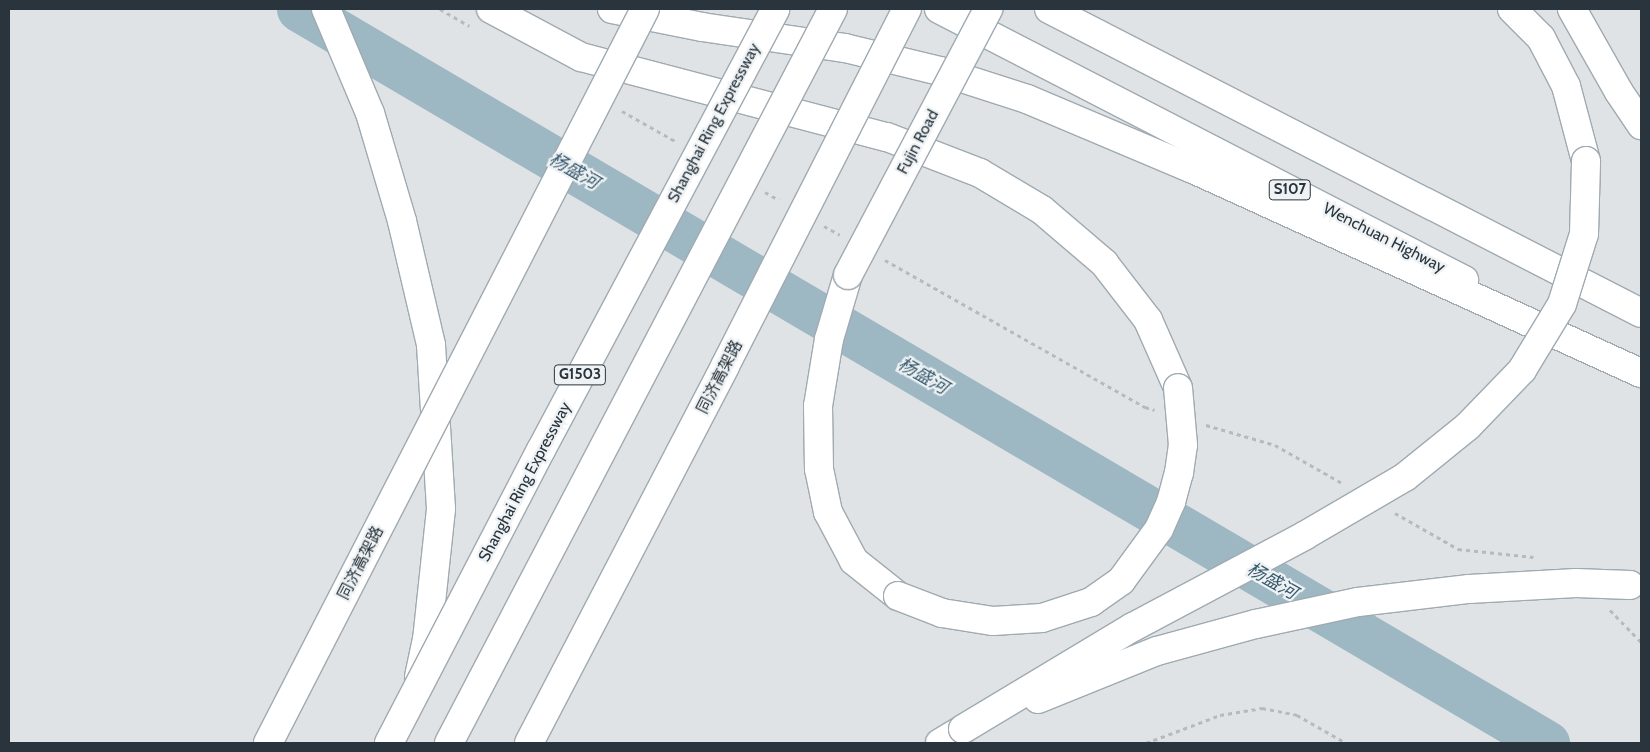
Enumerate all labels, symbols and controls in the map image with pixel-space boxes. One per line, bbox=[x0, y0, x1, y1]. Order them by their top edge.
street label: Shanghai Ring Expressway bbox=[664, 40, 764, 206]
street label: Fujin Road bbox=[893, 107, 943, 177]
water label: 杨盛河 bbox=[545, 148, 603, 194]
road number: S107 bbox=[1269, 178, 1311, 202]
street label: Wenchuan Highway bbox=[1320, 199, 1448, 277]
street label: 同济高架路 bbox=[693, 337, 747, 417]
water label: 杨盛河 bbox=[894, 353, 952, 399]
road number: G1503 bbox=[554, 362, 606, 388]
street label: Shanghai Ring Expressway bbox=[475, 399, 575, 565]
street label: 同济高架路 bbox=[334, 523, 388, 603]
water label: 杨盛河 bbox=[1243, 558, 1301, 604]

